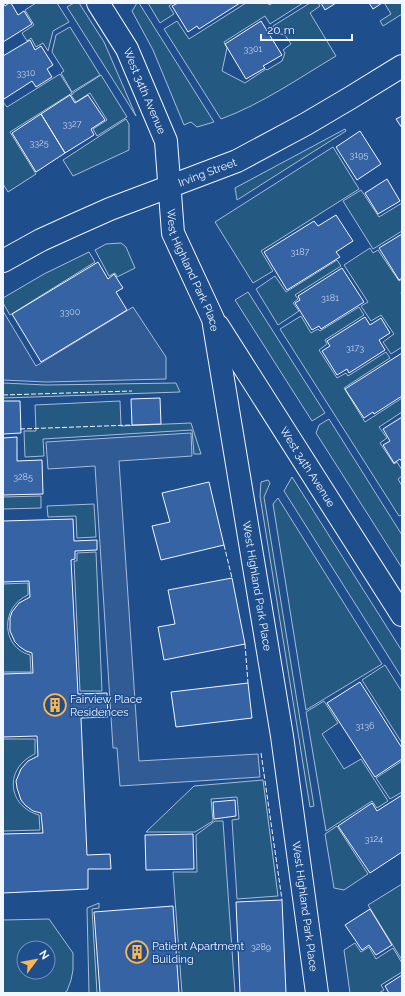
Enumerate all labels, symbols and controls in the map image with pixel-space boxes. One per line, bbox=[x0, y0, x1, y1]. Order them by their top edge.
scale bar bbox=[261, 16, 352, 42]
text: 20 m bbox=[267, 23, 295, 37]
house number: 3301 bbox=[244, 44, 263, 54]
street label: West 34th Avenue bbox=[120, 46, 169, 137]
house number: 3310 bbox=[17, 68, 36, 78]
house number: 3327 bbox=[62, 119, 82, 129]
house number: 3325 bbox=[29, 138, 49, 148]
house number: 3195 bbox=[350, 150, 369, 160]
street label: Irving Street bbox=[176, 156, 239, 190]
street label: West Highland Park Place bbox=[164, 208, 221, 333]
house number: 3187 bbox=[291, 247, 310, 257]
house number: 3181 bbox=[321, 293, 339, 303]
house number: 3300 bbox=[60, 307, 81, 317]
house number: 3173 bbox=[346, 343, 364, 353]
street label: West 34th Avenue bbox=[277, 425, 338, 510]
house number: 3285 bbox=[13, 472, 33, 482]
street label: West Highland Park Place bbox=[240, 520, 274, 653]
building icon: Fairview Place Residences bbox=[42, 692, 68, 718]
place label: Fairview Place Residences bbox=[70, 693, 143, 719]
house number: 3136 bbox=[356, 721, 375, 731]
house number: 3124 bbox=[365, 834, 383, 844]
street label: West Highland Park Place bbox=[289, 840, 320, 973]
building icon: Patient Apartment Building bbox=[124, 939, 150, 965]
north arrow bbox=[16, 940, 56, 980]
place label: Patient Apartment Building bbox=[152, 940, 244, 966]
house number: 3289 bbox=[251, 942, 271, 952]
text: N bbox=[36, 948, 52, 962]

